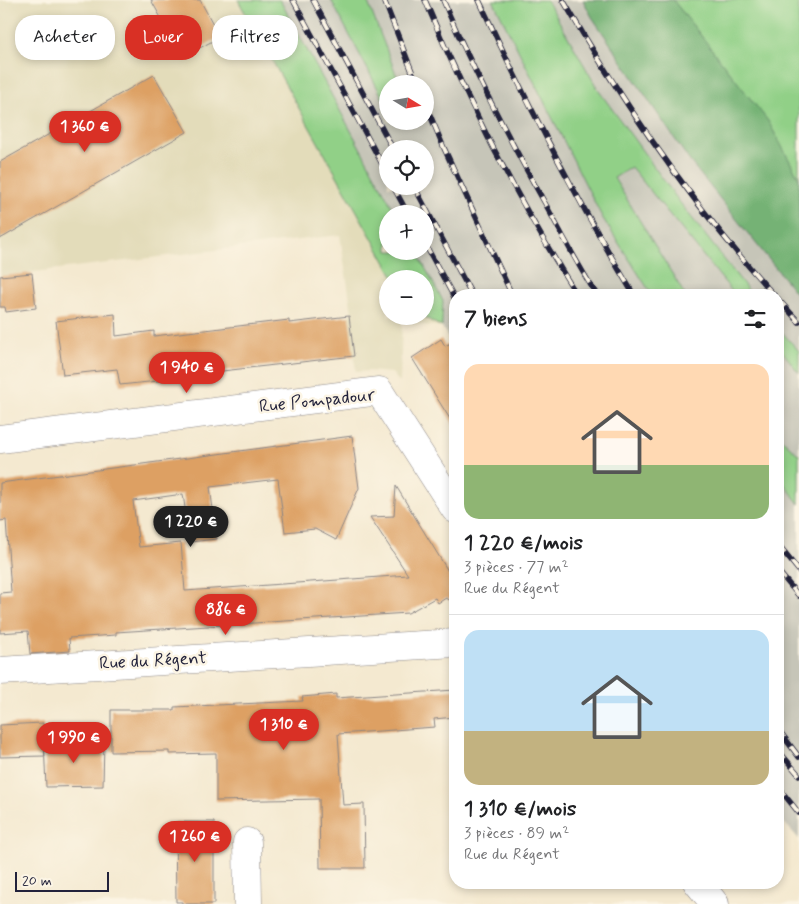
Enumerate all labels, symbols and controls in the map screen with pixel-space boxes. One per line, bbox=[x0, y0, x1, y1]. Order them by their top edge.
chip: Acheter bbox=[15, 15, 115, 60]
chip: Louer bbox=[125, 15, 202, 60]
chip: Filtres bbox=[212, 15, 298, 60]
north arrow bbox=[379, 75, 434, 130]
map controls bbox=[379, 75, 434, 325]
pin: 1 360 € bbox=[39, 110, 131, 153]
text: 1 360 € bbox=[60, 116, 110, 137]
button: locate bbox=[379, 140, 434, 195]
button: + bbox=[379, 205, 434, 260]
button: − bbox=[379, 270, 434, 325]
text: 7 biens bbox=[464, 305, 527, 333]
icon: filters bbox=[741, 305, 769, 333]
pin: 1 940 € bbox=[141, 352, 233, 394]
text: 1 940 € bbox=[160, 357, 214, 378]
street label: Rue Pompadour bbox=[258, 383, 377, 419]
icon: home bbox=[572, 397, 662, 487]
pin: 1 220 € bbox=[145, 506, 237, 548]
text: 1 220 € bbox=[164, 511, 218, 532]
text: 1 220 €/mois bbox=[464, 529, 583, 557]
text: 3 pièces · 77 m² bbox=[464, 557, 568, 578]
text: Rue du Régent bbox=[464, 578, 560, 599]
pin: 886 € bbox=[191, 594, 261, 636]
text: 886 € bbox=[206, 599, 246, 620]
street label: Rue du Régent bbox=[99, 646, 207, 676]
icon: home bbox=[572, 662, 662, 752]
pin: 1 310 € bbox=[238, 708, 330, 751]
text: 1 310 € bbox=[260, 714, 308, 735]
pin: 1 990 € bbox=[28, 722, 120, 764]
text: 1 990 € bbox=[47, 727, 101, 748]
text: 1 310 €/mois bbox=[464, 795, 576, 823]
pin: 1 260 € bbox=[149, 820, 241, 863]
text: 3 pièces · 89 m² bbox=[464, 823, 569, 844]
text: 1 260 € bbox=[169, 826, 221, 847]
text: Rue du Régent bbox=[464, 844, 560, 865]
scale bar bbox=[15, 869, 109, 892]
text: 20 m bbox=[22, 872, 52, 890]

